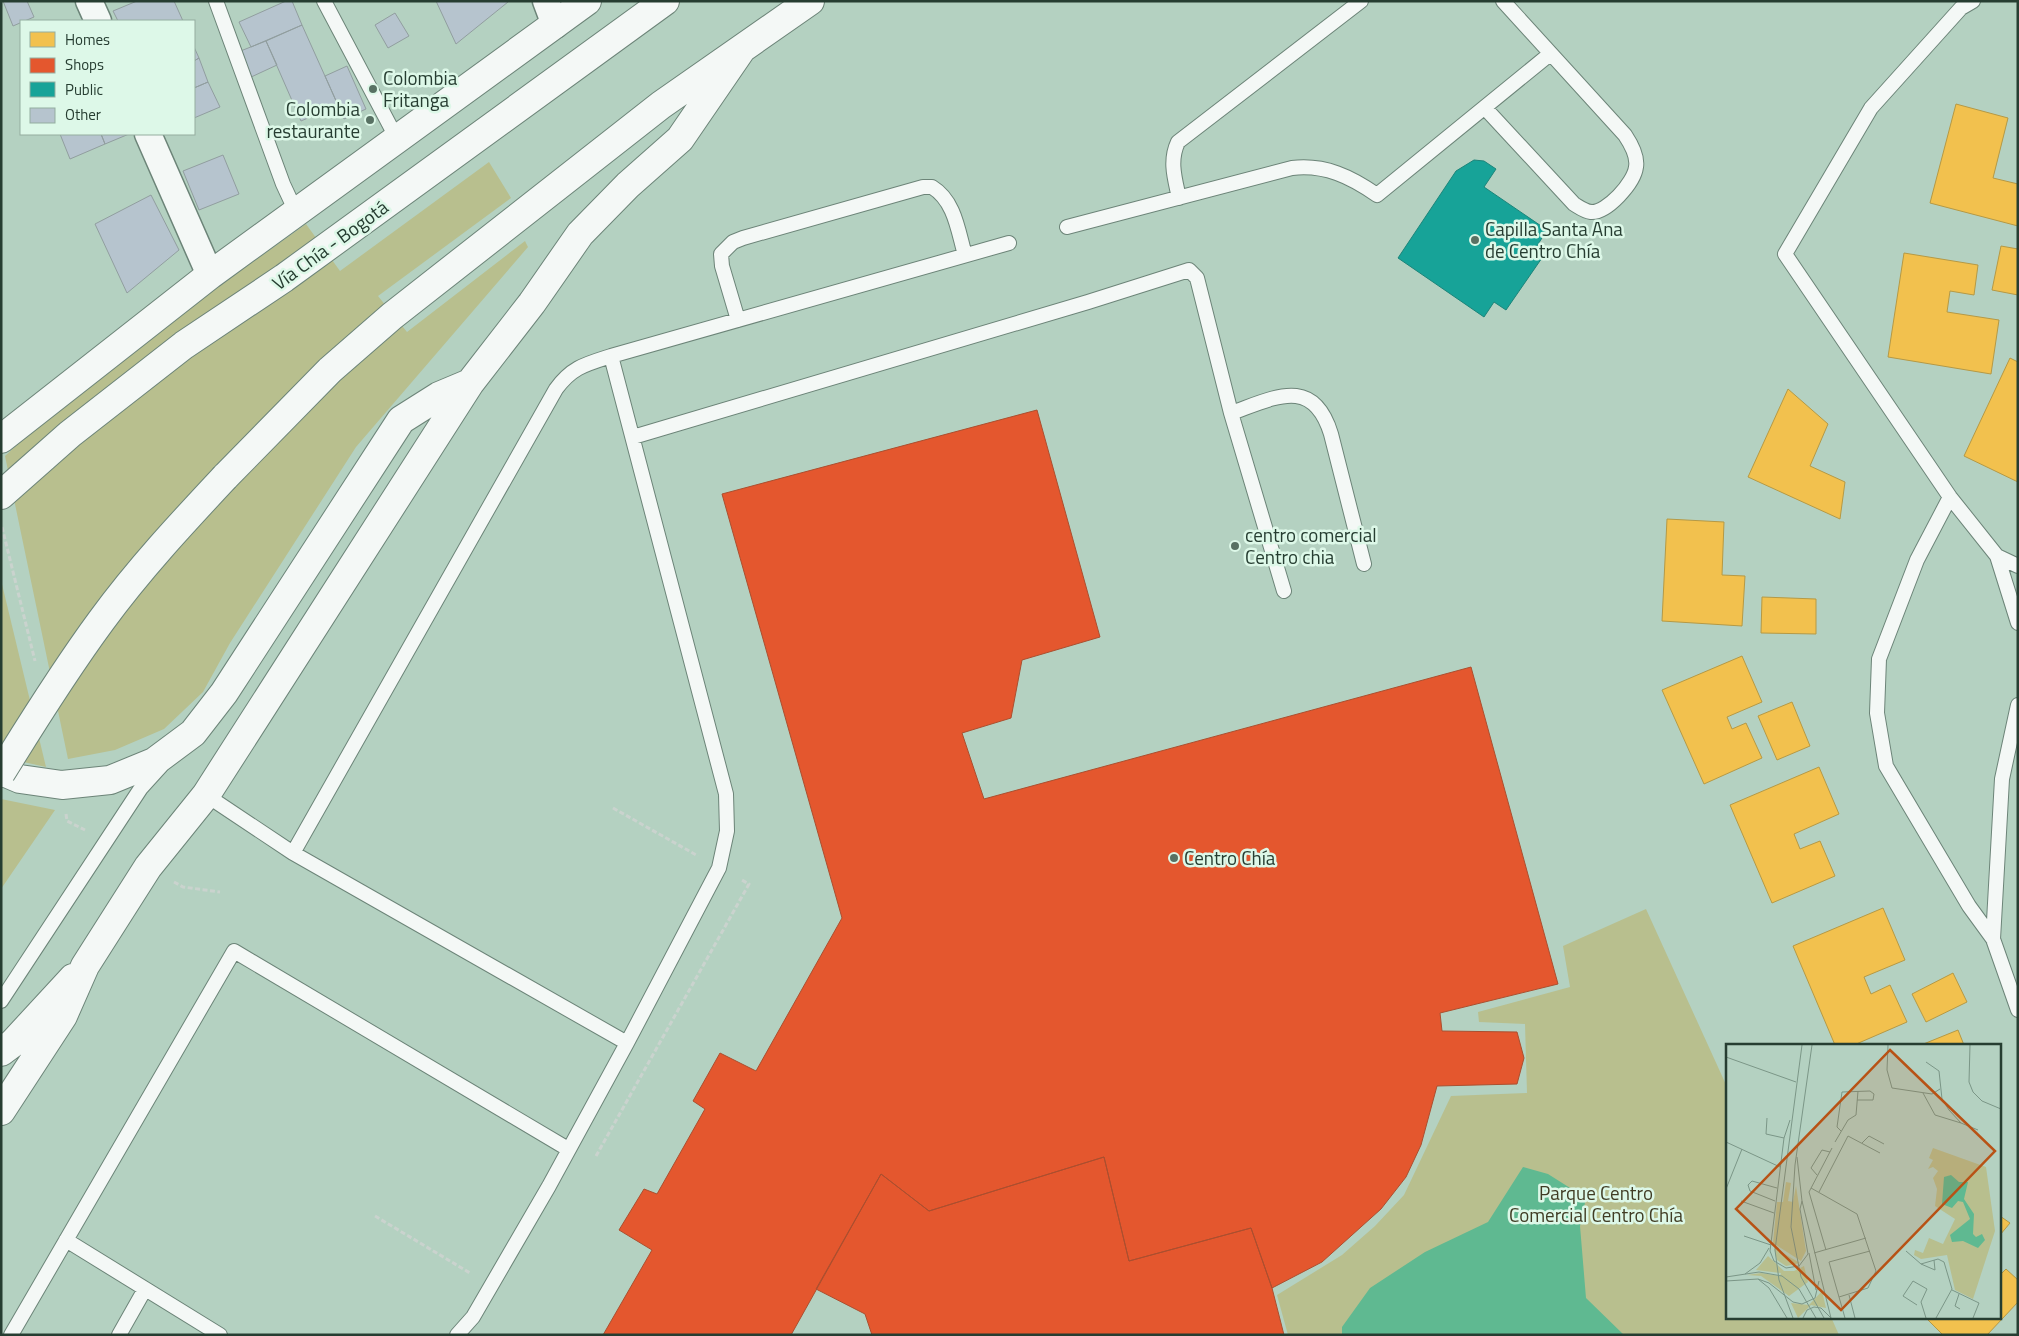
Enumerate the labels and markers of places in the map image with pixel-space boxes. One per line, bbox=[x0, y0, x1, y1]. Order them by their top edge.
place label: Colombia Fritanga bbox=[383, 63, 458, 114]
marker: Colombia Fritanga bbox=[367, 83, 379, 95]
place label: Colombia restaurante bbox=[266, 94, 360, 145]
marker: Colombia restaurante bbox=[364, 114, 376, 126]
place label: Capilla Santa Ana de Centro Chía bbox=[1485, 214, 1623, 265]
marker: Capilla Santa Ana de Centro Chía bbox=[1469, 234, 1481, 246]
place label: centro comercial Centro chia bbox=[1245, 520, 1377, 571]
marker: centro comercial Centro chia bbox=[1229, 540, 1241, 552]
place label: Centro Chía bbox=[1184, 843, 1276, 872]
marker: Centro Chía bbox=[1168, 852, 1180, 864]

